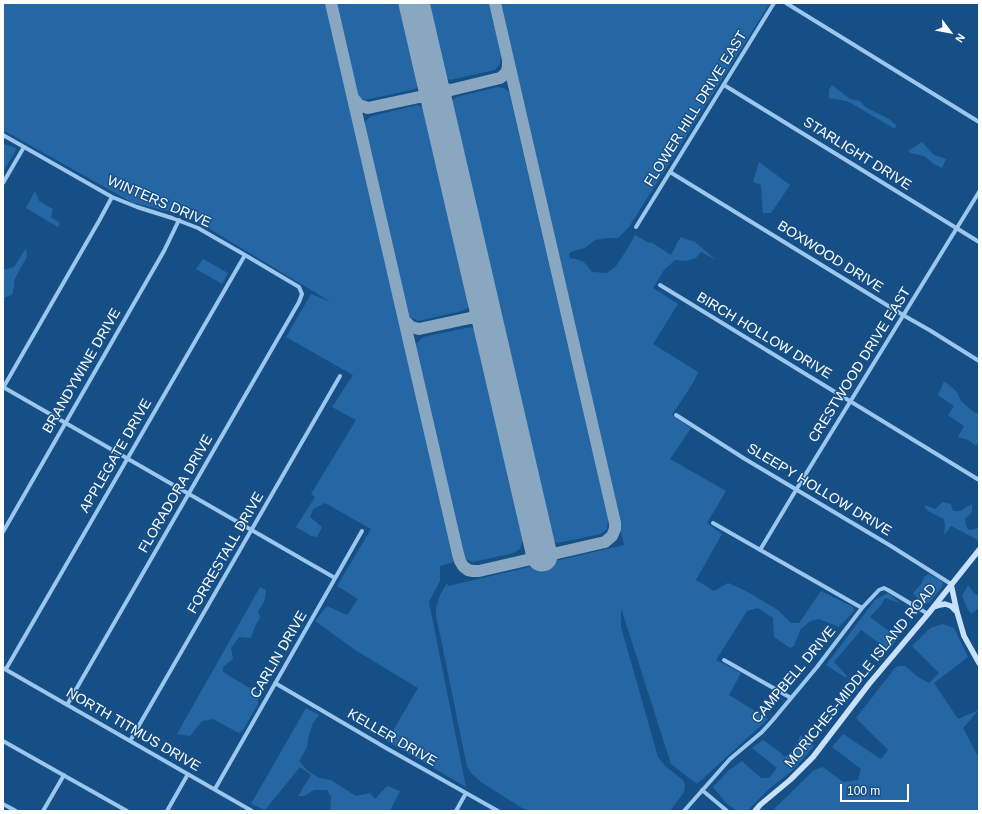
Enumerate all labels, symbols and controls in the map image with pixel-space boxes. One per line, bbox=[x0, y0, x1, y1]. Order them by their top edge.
north arrow bbox=[930, 12, 970, 52]
street label: FLOWER HILL DRIVE EAST bbox=[641, 28, 751, 190]
text: N bbox=[953, 32, 967, 45]
street label: STARLIGHT DRIVE bbox=[800, 114, 914, 194]
street label: WINTERS DRIVE bbox=[105, 173, 213, 231]
street label: BOXWOOD DRIVE bbox=[774, 218, 886, 296]
street label: CRESTWOOD DRIVE EAST bbox=[805, 284, 915, 446]
street label: BIRCH HOLLOW DRIVE bbox=[693, 289, 835, 383]
street label: BRANDYWINE DRIVE bbox=[39, 305, 125, 437]
street label: APPLEGATE DRIVE bbox=[77, 396, 155, 516]
street label: FLORADORA DRIVE bbox=[135, 432, 217, 556]
street label: SLEEPY HOLLOW DRIVE bbox=[744, 440, 894, 540]
street label: FORRESTALL DRIVE bbox=[184, 489, 268, 617]
street label: MORICHES-MIDDLE ISLAND ROAD bbox=[782, 581, 940, 771]
street label: CARLIN DRIVE bbox=[247, 608, 311, 702]
street label: CAMPBELL DRIVE bbox=[749, 623, 839, 727]
street label: NORTH TITMUS DRIVE bbox=[63, 685, 203, 775]
street label: KELLER DRIVE bbox=[344, 706, 440, 770]
scale bar bbox=[842, 776, 911, 802]
text: 100 m bbox=[847, 784, 880, 798]

